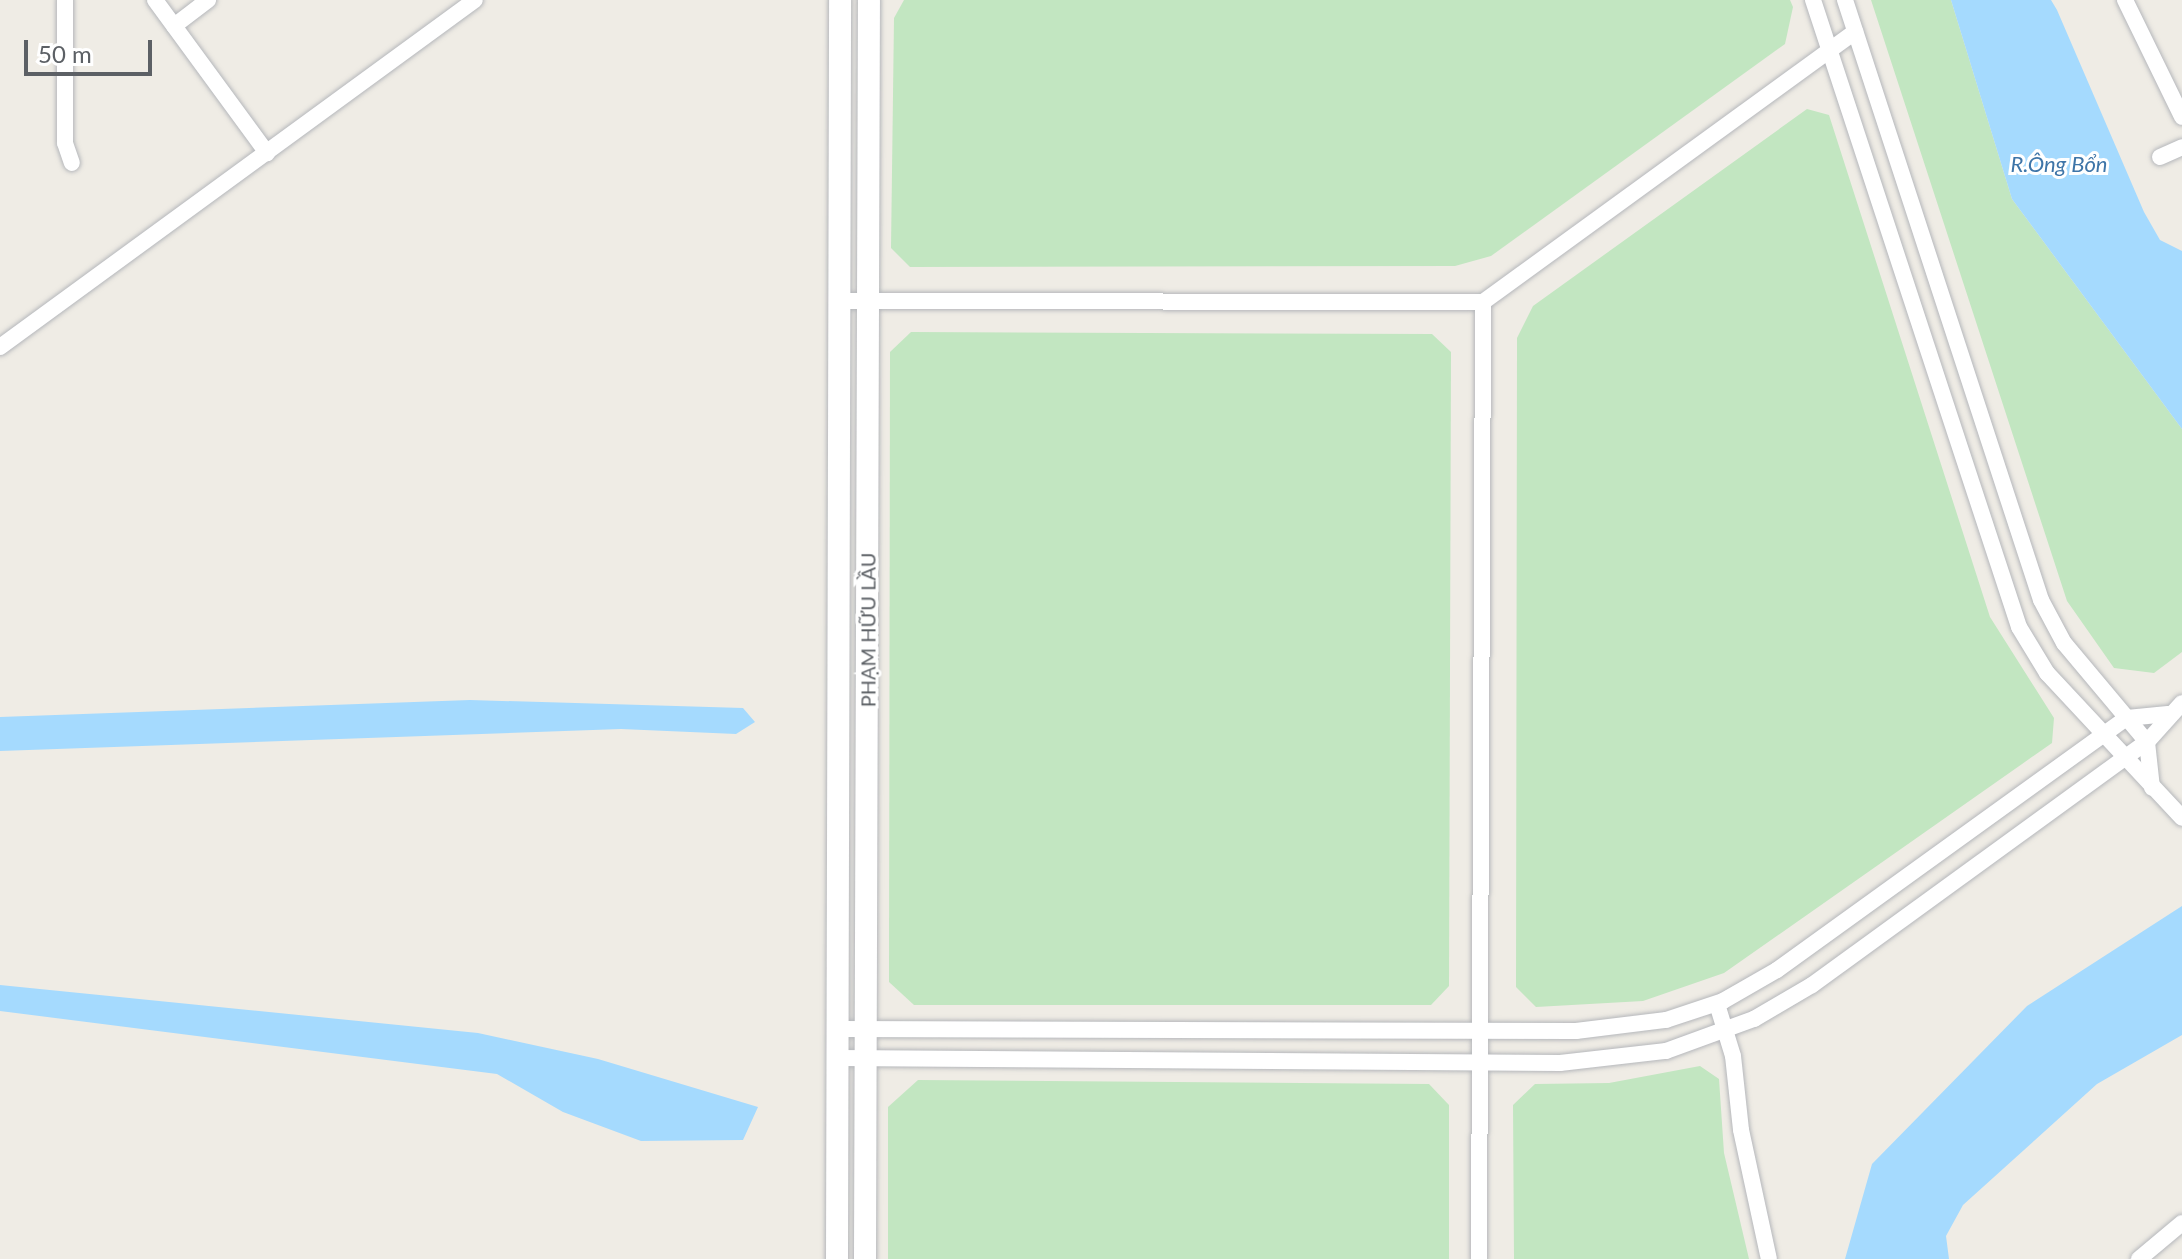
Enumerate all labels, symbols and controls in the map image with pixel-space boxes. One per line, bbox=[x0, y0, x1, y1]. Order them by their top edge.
scale bar bbox=[28, 24, 156, 74]
text: 50 m bbox=[38, 39, 92, 68]
water label: R.Ông Bổn bbox=[2010, 151, 2108, 177]
street label: PHẠM HỮU LẦU bbox=[856, 553, 880, 707]

